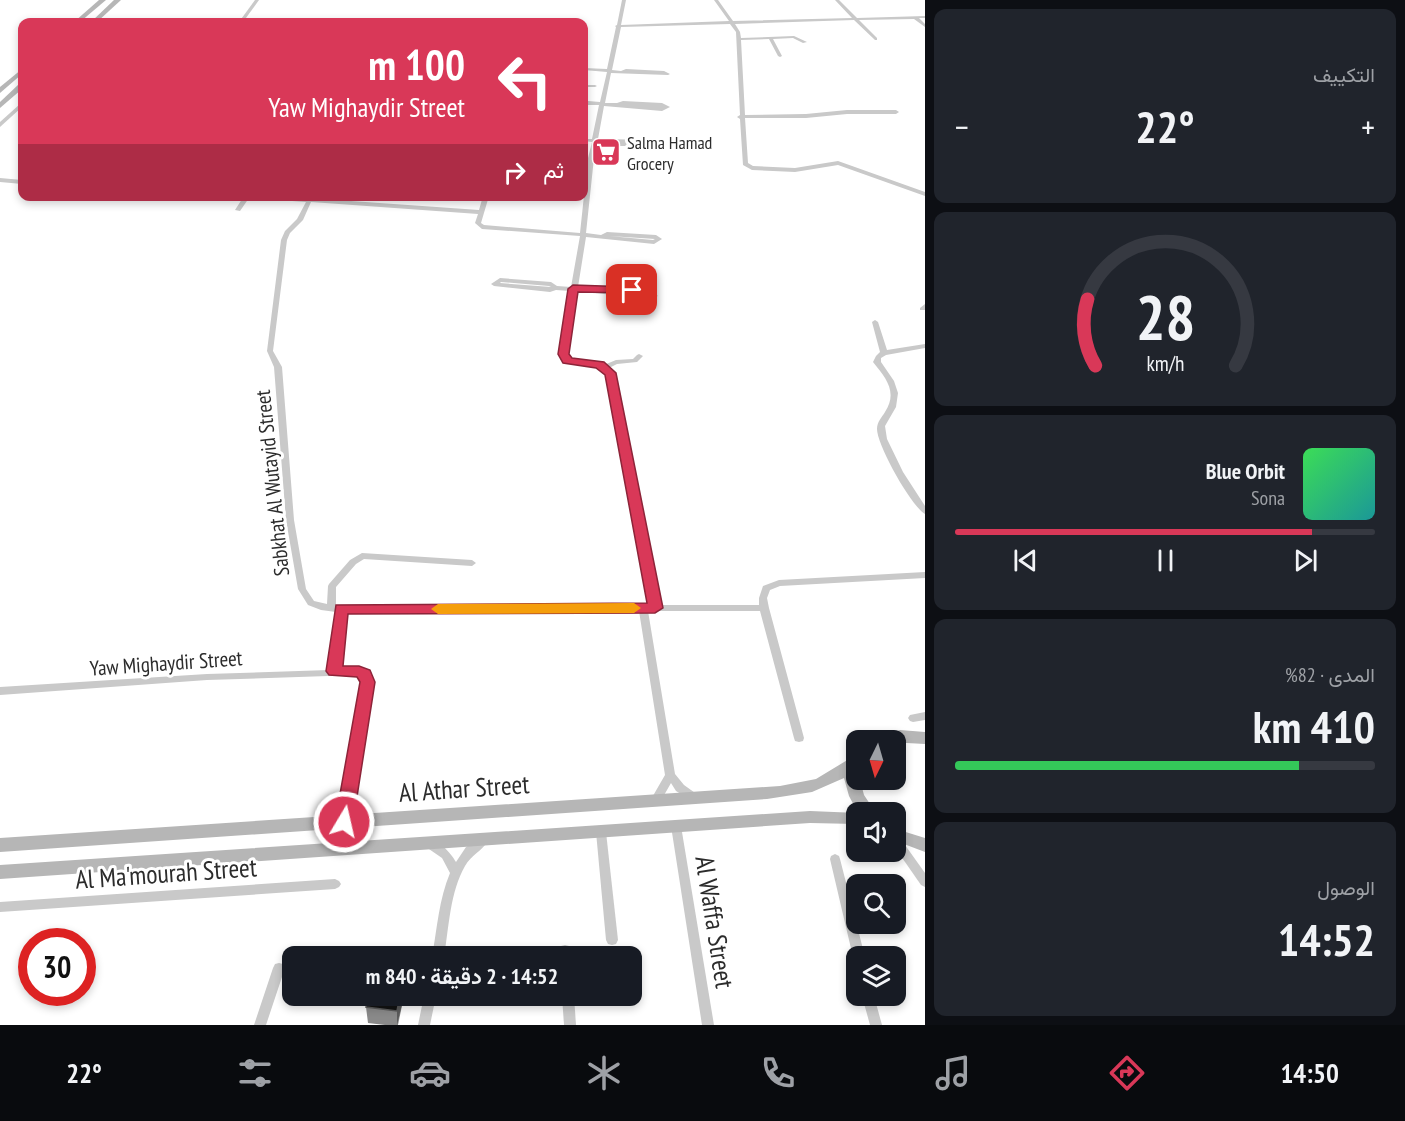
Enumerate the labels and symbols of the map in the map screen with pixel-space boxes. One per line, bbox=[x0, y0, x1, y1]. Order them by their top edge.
place label: Salma Hamad Grocery bbox=[627, 131, 712, 175]
supermarket icon: Salma Hamad Grocery bbox=[590, 136, 622, 168]
pin bbox=[606, 264, 657, 315]
street label: Sabkhat Al Wutayid Street bbox=[249, 388, 295, 577]
street label: Yaw Mighaydir Street bbox=[89, 644, 243, 682]
north arrow bbox=[846, 730, 906, 790]
street label: Al Athar Street bbox=[398, 767, 530, 809]
position arrow bbox=[312, 790, 376, 854]
street label: Al Ma'mourah Street bbox=[74, 850, 258, 896]
street label: Al Waffa Street bbox=[688, 853, 742, 991]
speed limit sign: 30 bbox=[18, 928, 96, 1006]

